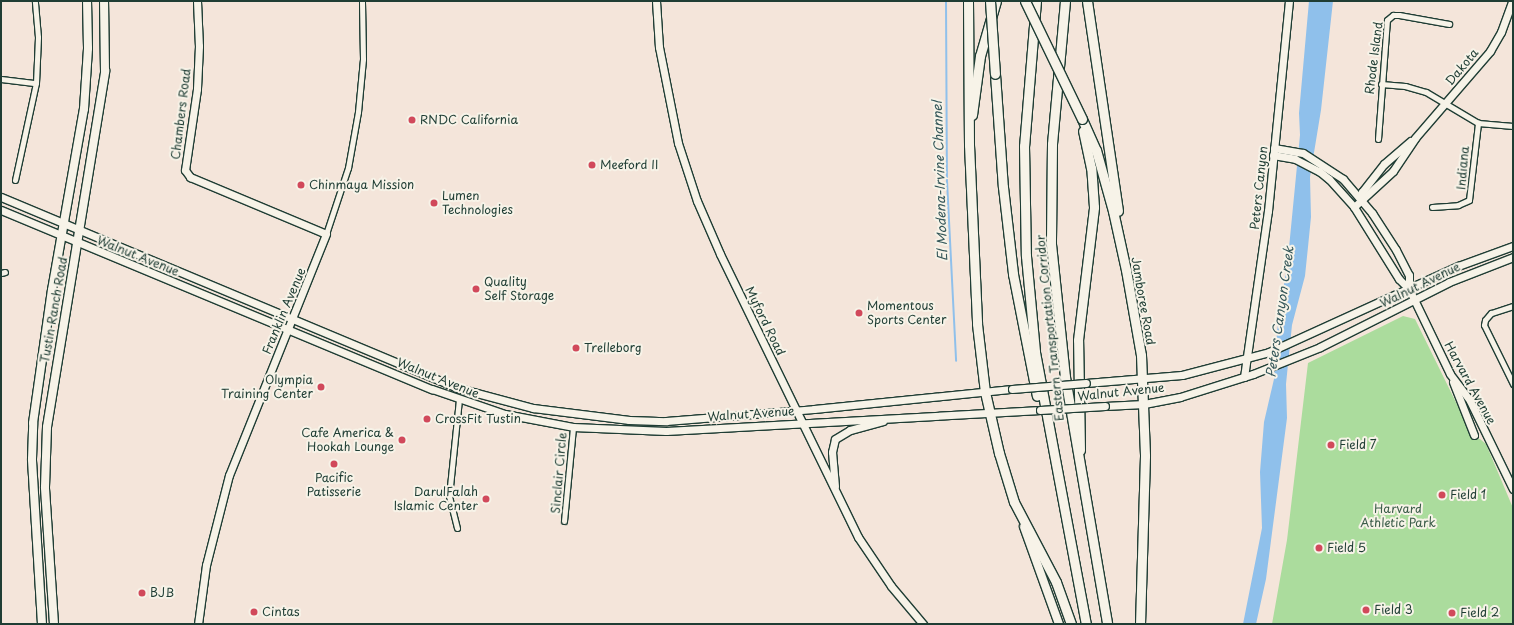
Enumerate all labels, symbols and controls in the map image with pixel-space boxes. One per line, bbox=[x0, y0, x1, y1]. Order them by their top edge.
street label: Rhode Island bbox=[1362, 21, 1386, 95]
street label: Dakota bbox=[1442, 46, 1482, 88]
street label: Chambers Road bbox=[168, 68, 194, 160]
water label: El Modena-Irvine Channel bbox=[929, 100, 951, 262]
place label: RNDC California bbox=[420, 113, 518, 127]
marker: RNDC California bbox=[407, 115, 417, 125]
street label: Peters Canyon bbox=[1247, 145, 1271, 231]
street label: Indiana bbox=[1454, 146, 1472, 190]
place label: Meeford II bbox=[600, 158, 658, 172]
marker: Meeford II bbox=[587, 160, 597, 170]
place label: Chinmaya Mission bbox=[309, 178, 415, 192]
marker: Chinmaya Mission bbox=[296, 180, 306, 190]
place label: Lumen Technologies bbox=[442, 189, 513, 217]
marker: Lumen Technologies bbox=[429, 198, 439, 208]
street label: Walnut Avenue bbox=[96, 233, 180, 279]
street label: Eastern Transportation Corridor bbox=[1033, 234, 1067, 422]
water label: Peters Canyon Creek bbox=[1263, 245, 1297, 379]
street label: Jamboree Road bbox=[1128, 255, 1158, 347]
street label: Tustin Ranch Road bbox=[38, 256, 70, 364]
street label: Walnut Avenue bbox=[1378, 260, 1462, 310]
street label: Franklin Avenue bbox=[259, 265, 309, 357]
place label: Quality Self Storage bbox=[484, 275, 555, 303]
marker: Quality Self Storage bbox=[471, 284, 481, 294]
street label: Myford Road bbox=[742, 284, 788, 358]
place label: Momentous Sports Center bbox=[867, 299, 948, 327]
marker: Momentous Sports Center bbox=[854, 308, 864, 318]
street label: Harvard Avenue bbox=[1441, 339, 1499, 427]
place label: Trelleborg bbox=[584, 341, 642, 355]
marker: Trelleborg bbox=[571, 343, 581, 353]
street label: Walnut Avenue bbox=[396, 355, 480, 401]
place label: Olympia Training Center bbox=[221, 373, 313, 401]
street label: Walnut Avenue bbox=[1078, 380, 1164, 404]
marker: Olympia Training Center bbox=[316, 382, 326, 392]
street label: Walnut Avenue bbox=[708, 404, 794, 424]
place label: CrossFit Tustin bbox=[435, 412, 521, 426]
marker: CrossFit Tustin bbox=[422, 414, 432, 424]
place label: Cafe America & Hookah Lounge bbox=[301, 426, 394, 454]
street label: Sinclair Circle bbox=[548, 432, 570, 514]
marker: Cafe America & Hookah Lounge bbox=[397, 435, 407, 445]
place label: Field 7 bbox=[1339, 438, 1377, 452]
marker: Field 7 bbox=[1326, 440, 1336, 450]
marker: Pacific Patisserie bbox=[329, 459, 339, 469]
place label: Pacific Patisserie bbox=[307, 471, 361, 499]
place label: DarulFalah Islamic Center bbox=[395, 485, 478, 513]
place label: Field 1 bbox=[1450, 488, 1486, 502]
marker: Field 1 bbox=[1437, 490, 1447, 500]
marker: DarulFalah Islamic Center bbox=[481, 494, 491, 504]
park label: Harvard Athletic Park bbox=[1361, 502, 1435, 530]
place label: Field 5 bbox=[1327, 541, 1365, 555]
marker: Field 5 bbox=[1314, 543, 1324, 553]
place label: BJB bbox=[150, 586, 174, 600]
marker: BJB bbox=[137, 588, 147, 598]
place label: Field 3 bbox=[1374, 603, 1413, 617]
place label: Cintas bbox=[262, 605, 300, 619]
marker: Field 3 bbox=[1361, 605, 1371, 615]
place label: Field 2 bbox=[1460, 606, 1499, 620]
marker: Cintas bbox=[249, 607, 259, 617]
marker: Field 2 bbox=[1447, 608, 1457, 618]

